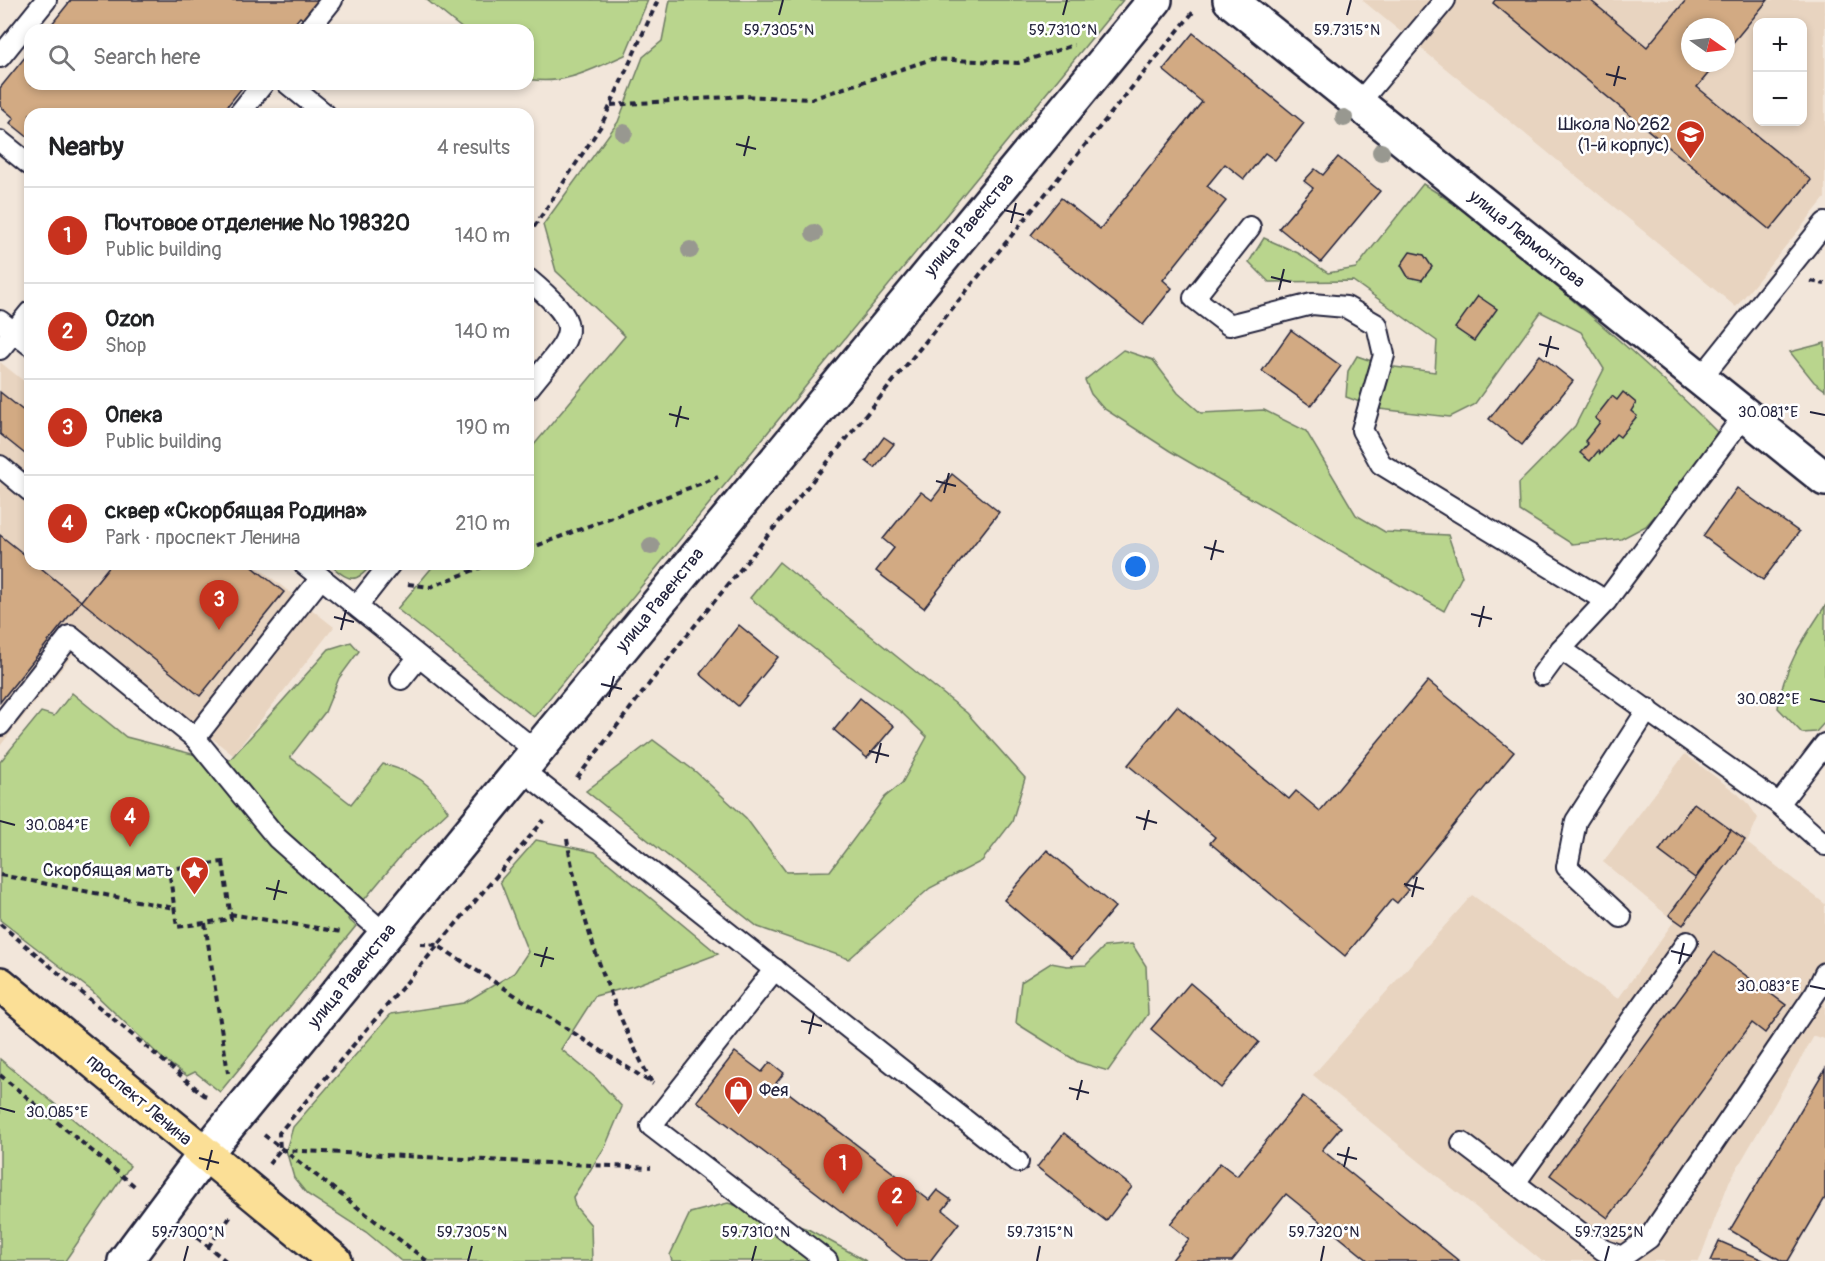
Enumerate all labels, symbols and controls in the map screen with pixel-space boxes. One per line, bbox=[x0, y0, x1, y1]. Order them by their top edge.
north arrow bbox=[1681, 18, 1735, 72]
map controls bbox=[1753, 18, 1807, 126]
button: + bbox=[1753, 18, 1807, 72]
text: 59.7305°N bbox=[744, 21, 814, 40]
text: 59.7310°N bbox=[1029, 21, 1097, 40]
text: 59.7315°N bbox=[1314, 21, 1380, 40]
search box bbox=[24, 24, 534, 90]
icon: search bbox=[45, 41, 78, 74]
text: Search here bbox=[93, 43, 200, 71]
button: − bbox=[1753, 72, 1807, 126]
place label: Школа № 262 (1-й корпус) bbox=[1558, 113, 1670, 157]
school or university icon: Школа № 262 (1-й корпус) bbox=[1675, 118, 1707, 160]
text: Nearby bbox=[48, 131, 124, 163]
text: 4 results bbox=[437, 135, 510, 160]
street label: улица Равенства bbox=[918, 169, 1019, 282]
street label: улица Лермонтова bbox=[1463, 184, 1590, 293]
text: Почтовое отделение № 198320 bbox=[105, 209, 410, 237]
text: 1 bbox=[64, 223, 71, 248]
text: 140 m bbox=[455, 223, 510, 248]
text: Public building bbox=[105, 237, 221, 262]
text: Ozon bbox=[105, 305, 154, 333]
text: 2 bbox=[62, 319, 73, 344]
text: 140 m bbox=[455, 319, 510, 344]
text: Shop bbox=[105, 333, 146, 358]
text: Опека bbox=[105, 401, 163, 429]
text: 30.081°E bbox=[1738, 403, 1798, 422]
text: 3 bbox=[62, 415, 73, 440]
text: 190 m bbox=[456, 415, 510, 440]
text: Public building bbox=[105, 429, 221, 454]
text: сквер «Скорбящая Родина» bbox=[105, 497, 367, 525]
text: 4 bbox=[62, 511, 73, 536]
text: 210 m bbox=[455, 511, 510, 536]
text: Park · проспект Ленина bbox=[105, 525, 300, 550]
street label: улица Равенства bbox=[610, 543, 709, 658]
your location bbox=[1121, 552, 1150, 581]
pin: 3 bbox=[200, 580, 238, 630]
text: 30.082°E bbox=[1737, 690, 1799, 709]
pin: 4 bbox=[110, 798, 150, 847]
text: 30.084°E bbox=[26, 816, 89, 835]
place icon: Скорбящая мать bbox=[178, 854, 210, 896]
place label: Скорбящая мать bbox=[43, 859, 173, 882]
street label: улица Равенства bbox=[302, 919, 401, 1034]
text: 30.083°E bbox=[1737, 977, 1799, 996]
street label: проспект Ленина bbox=[82, 1049, 196, 1151]
shop icon: Фея bbox=[722, 1074, 754, 1116]
place label: Фея bbox=[759, 1079, 788, 1102]
text: 30.085°E bbox=[26, 1103, 88, 1122]
pin: 1 bbox=[824, 1144, 862, 1194]
pin: 2 bbox=[878, 1178, 916, 1227]
text: 59.7300°N bbox=[152, 1223, 224, 1242]
text: 59.7305°N bbox=[437, 1223, 507, 1242]
text: 59.7310°N bbox=[722, 1223, 790, 1242]
text: 59.7315°N bbox=[1007, 1223, 1073, 1242]
text: 59.7320°N bbox=[1289, 1223, 1359, 1242]
text: 59.7325°N bbox=[1575, 1223, 1643, 1242]

